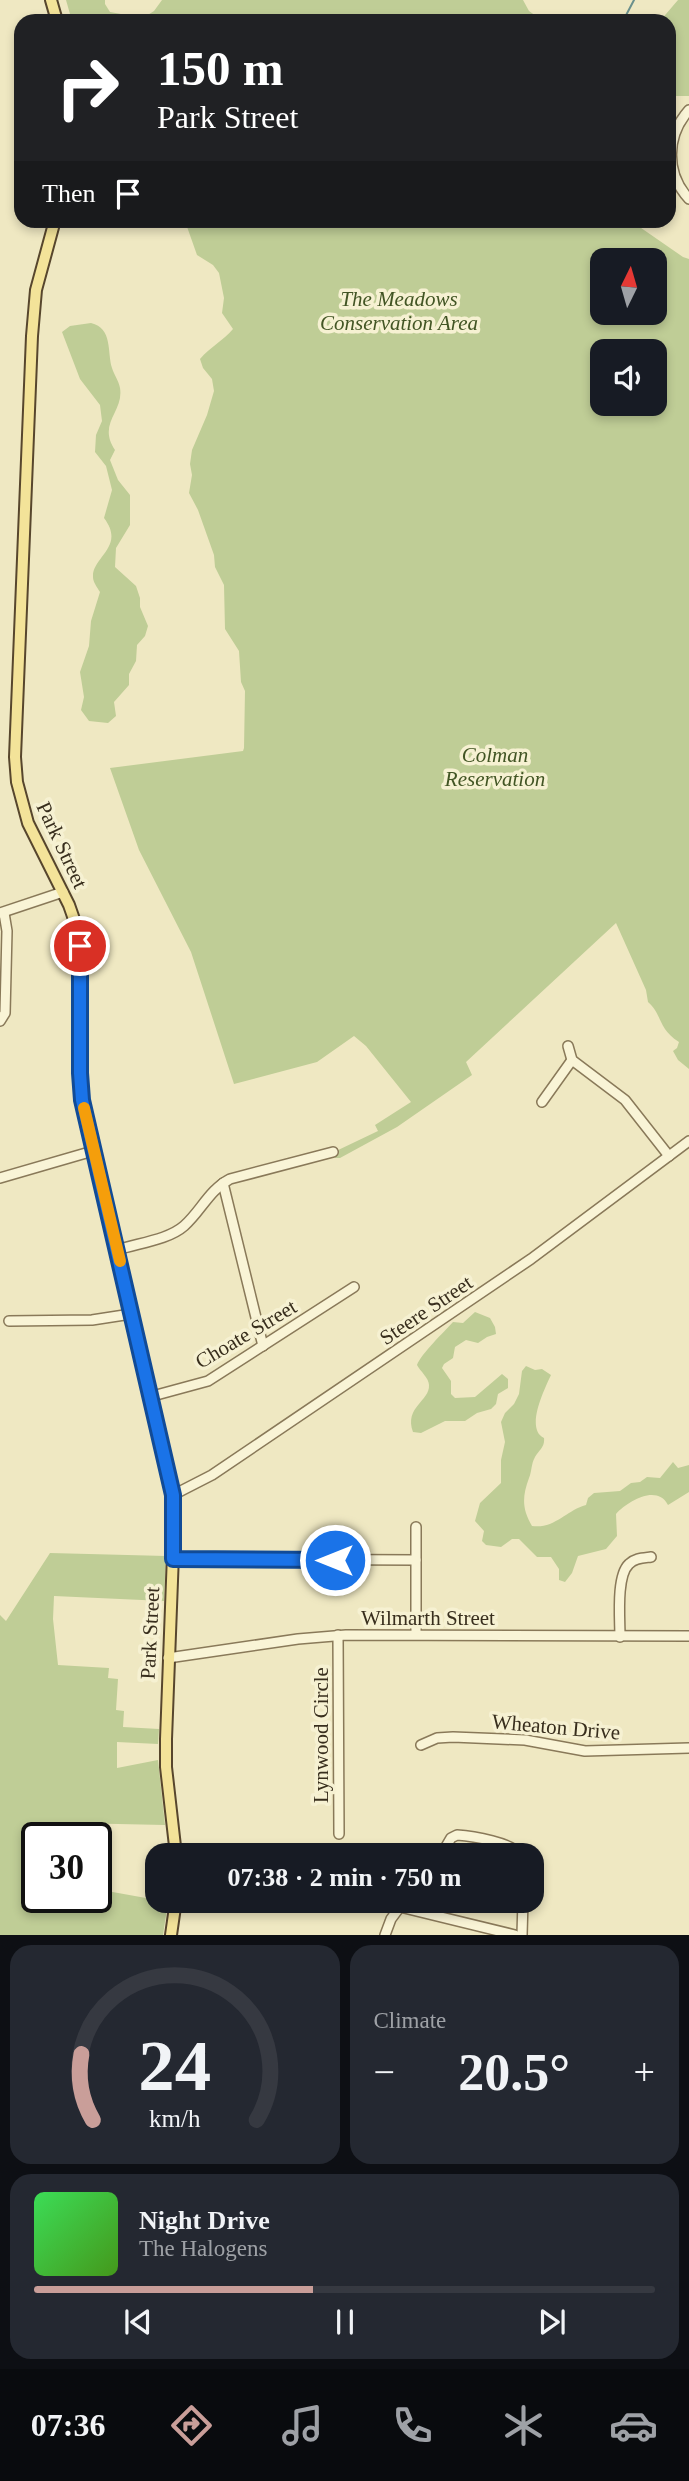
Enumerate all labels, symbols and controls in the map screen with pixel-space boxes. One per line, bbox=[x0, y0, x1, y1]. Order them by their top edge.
text: 150 m bbox=[157, 41, 284, 96]
icon: right bbox=[42, 42, 133, 133]
text: Park Street bbox=[157, 99, 298, 135]
icon: arrive bbox=[109, 175, 147, 213]
text: Then bbox=[42, 179, 95, 208]
north arrow bbox=[590, 248, 667, 326]
map controls bbox=[590, 248, 667, 416]
park label: The Meadows Conservation Area bbox=[320, 287, 478, 335]
button: sound bbox=[590, 339, 667, 416]
park label: Colman Reservation bbox=[444, 743, 545, 791]
street label: Park Street bbox=[32, 798, 93, 892]
pin bbox=[50, 916, 110, 976]
icon: arrive bbox=[61, 927, 99, 965]
street label: Steere Street bbox=[375, 1270, 477, 1350]
street label: Choate Street bbox=[191, 1294, 301, 1374]
position arrow bbox=[298, 1523, 372, 1597]
street label: Park Street bbox=[136, 1586, 164, 1680]
street label: Wilmarth Street bbox=[361, 1606, 495, 1630]
street label: Lynwood Circle bbox=[309, 1667, 333, 1803]
street label: Wheaton Drive bbox=[491, 1709, 621, 1745]
speed limit sign: 30 bbox=[21, 1822, 112, 1913]
text: 07:38 · 2 min · 750 m bbox=[228, 1863, 462, 1892]
text: Climate bbox=[374, 2008, 446, 2033]
text: 24 bbox=[138, 2026, 211, 2107]
text: 20.5° bbox=[458, 2044, 570, 2101]
text: − bbox=[374, 2051, 395, 2093]
text: + bbox=[634, 2051, 655, 2093]
text: km/h bbox=[149, 2105, 201, 2132]
text: Night Drive bbox=[139, 2206, 270, 2235]
text: The Halogens bbox=[139, 2236, 267, 2261]
icon: previous bbox=[119, 2303, 157, 2341]
icon: pause bbox=[326, 2303, 364, 2341]
icon: next bbox=[533, 2303, 571, 2341]
icon: directions bbox=[167, 2401, 216, 2450]
icon: music bbox=[278, 2401, 327, 2450]
icon: phone bbox=[388, 2401, 437, 2450]
icon: climate bbox=[499, 2401, 548, 2450]
icon: car bbox=[609, 2401, 658, 2450]
text: 07:36 bbox=[31, 2407, 105, 2443]

